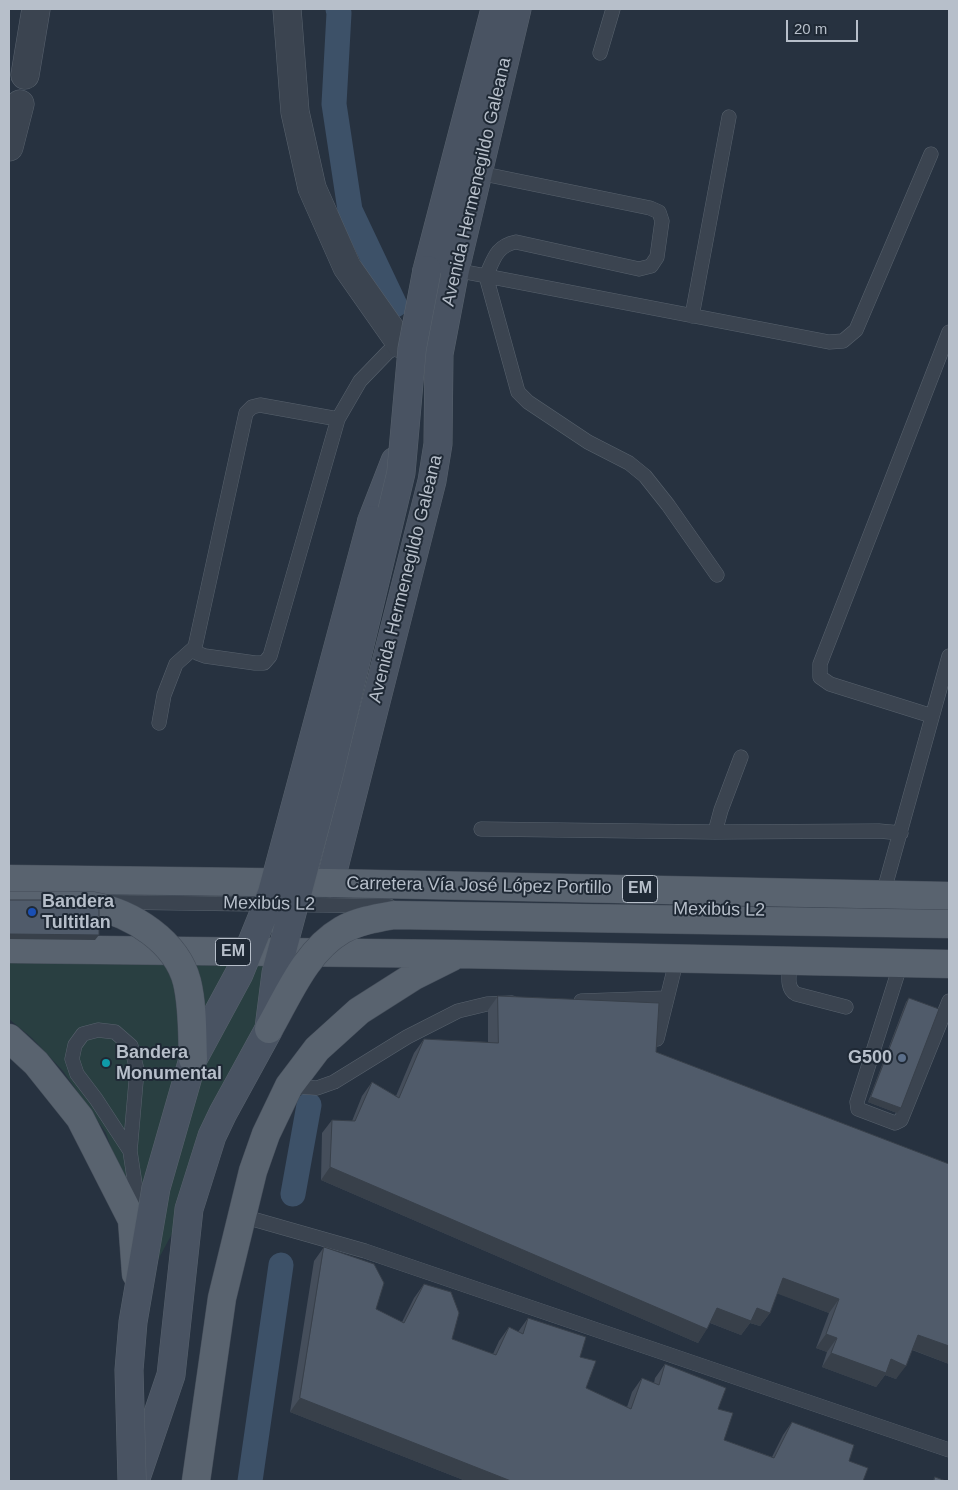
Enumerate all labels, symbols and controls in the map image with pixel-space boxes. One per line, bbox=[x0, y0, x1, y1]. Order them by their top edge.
scale bar bbox=[788, 10, 860, 42]
text: 20 m bbox=[794, 20, 827, 37]
street label: Avenida Hermenegildo Galeana bbox=[438, 55, 516, 309]
street label: Avenida Hermenegildo Galeana bbox=[365, 453, 447, 705]
street label: Carretera Vía José López Portillo bbox=[346, 873, 612, 899]
road number: EM bbox=[622, 876, 658, 902]
place label: Bandera Tultitlan bbox=[42, 891, 114, 934]
street label: Mexibús L2 bbox=[223, 892, 315, 916]
street label: Mexibús L2 bbox=[673, 898, 765, 922]
marker: Bandera Tultitlan bbox=[26, 906, 38, 918]
road number: EM bbox=[216, 939, 250, 966]
place label: Bandera Monumental bbox=[116, 1042, 222, 1084]
place label: G500 bbox=[848, 1047, 892, 1069]
marker: G500 bbox=[896, 1052, 908, 1064]
marker: Bandera Monumental bbox=[100, 1057, 112, 1069]

